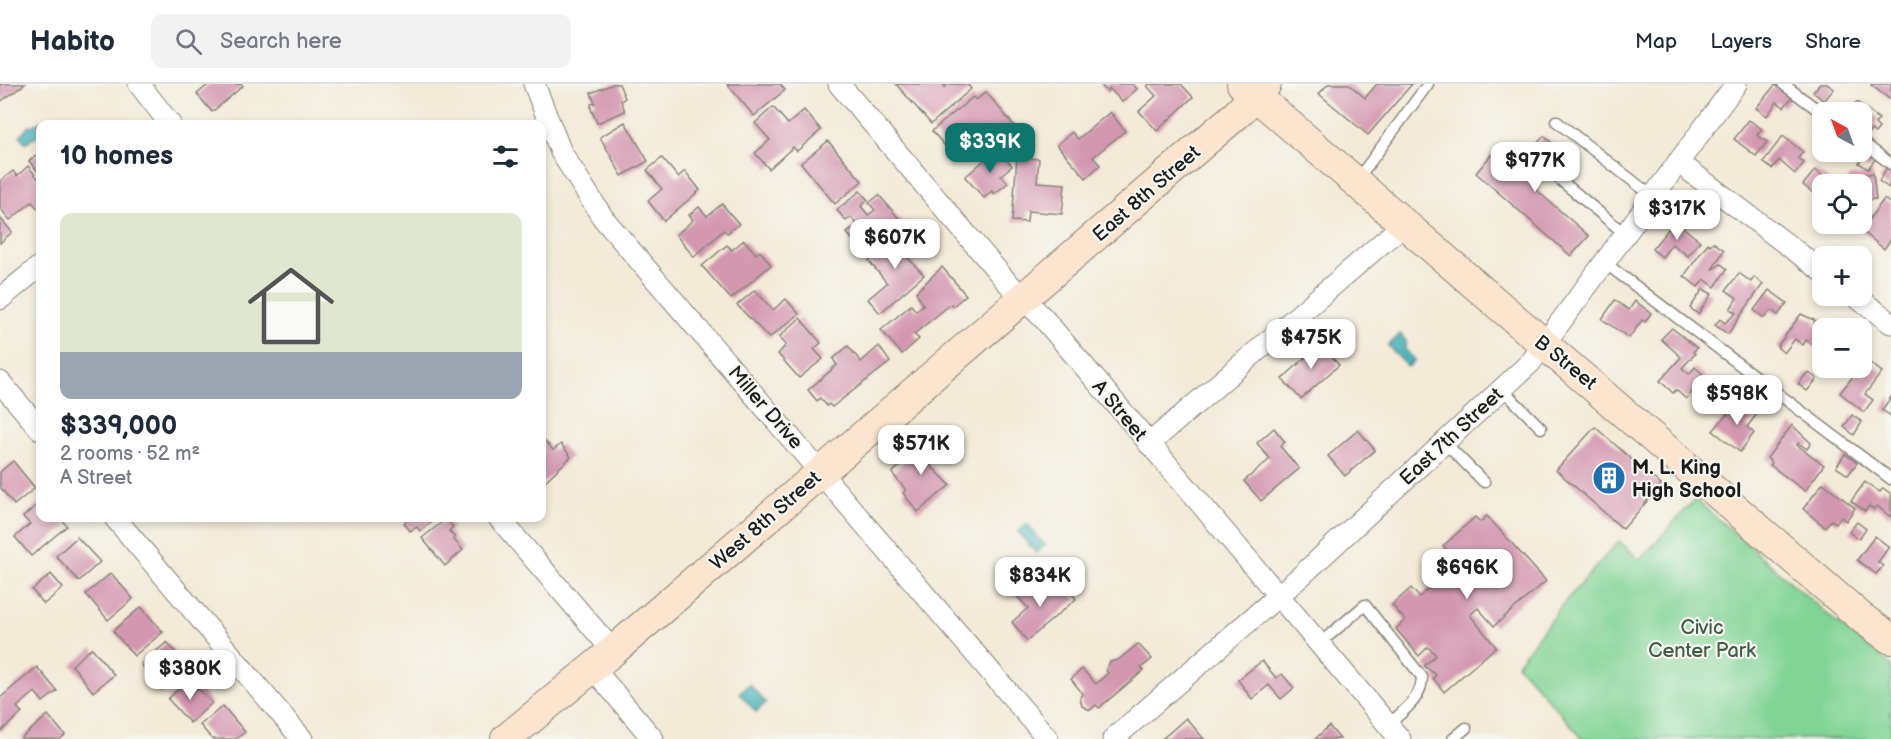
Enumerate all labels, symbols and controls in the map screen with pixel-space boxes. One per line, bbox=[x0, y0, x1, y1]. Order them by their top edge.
search box bbox=[151, 14, 571, 68]
text: Habito bbox=[30, 25, 115, 58]
icon: search bbox=[172, 25, 205, 58]
text: Search here bbox=[220, 28, 342, 55]
text: Map bbox=[1635, 29, 1677, 54]
text: Layers bbox=[1710, 29, 1772, 54]
text: Share bbox=[1805, 29, 1861, 54]
north arrow bbox=[1812, 102, 1872, 162]
map controls bbox=[1812, 102, 1872, 378]
pin: $339K bbox=[948, 123, 1032, 174]
text: $339K bbox=[959, 130, 1021, 154]
icon: filters bbox=[489, 140, 522, 173]
text: 10 homes bbox=[60, 141, 173, 172]
street label: East 8th Street bbox=[1088, 141, 1205, 247]
pin: $977K bbox=[1493, 142, 1577, 193]
text: $977K bbox=[1505, 149, 1565, 173]
button: locate bbox=[1812, 174, 1872, 234]
pin: $317K bbox=[1635, 190, 1719, 241]
text: $317K bbox=[1648, 197, 1706, 221]
pin: $607K bbox=[853, 219, 937, 270]
text: $607K bbox=[864, 226, 926, 250]
button: + bbox=[1812, 246, 1872, 306]
icon: home bbox=[237, 252, 345, 360]
button: − bbox=[1812, 318, 1872, 378]
pin: $475K bbox=[1269, 319, 1353, 370]
text: $475K bbox=[1280, 326, 1342, 350]
street label: B Street bbox=[1529, 330, 1602, 395]
street label: Miller Drive bbox=[723, 361, 808, 454]
street label: A Street bbox=[1087, 375, 1152, 446]
pin: $598K bbox=[1695, 375, 1779, 426]
text: $598K bbox=[1706, 382, 1768, 406]
street label: East 7th Street bbox=[1395, 383, 1508, 491]
text: $339,000 bbox=[60, 411, 177, 442]
pin: $571K bbox=[879, 425, 963, 476]
text: $571K bbox=[892, 432, 950, 456]
text: 2 rooms · 52 m² bbox=[60, 442, 200, 466]
place label: M. L. King High School bbox=[1632, 456, 1741, 503]
building icon: M. L. King High School bbox=[1591, 460, 1627, 496]
text: A Street bbox=[60, 466, 132, 490]
street label: West 8th Street bbox=[705, 466, 826, 575]
pin: $696K bbox=[1425, 549, 1509, 600]
text: $696K bbox=[1436, 556, 1498, 580]
pin: $834K bbox=[998, 557, 1082, 608]
text: $834K bbox=[1009, 564, 1071, 588]
park label: Civic Center Park bbox=[1648, 616, 1756, 663]
pin: $380K bbox=[148, 650, 232, 701]
text: $380K bbox=[159, 657, 221, 681]

